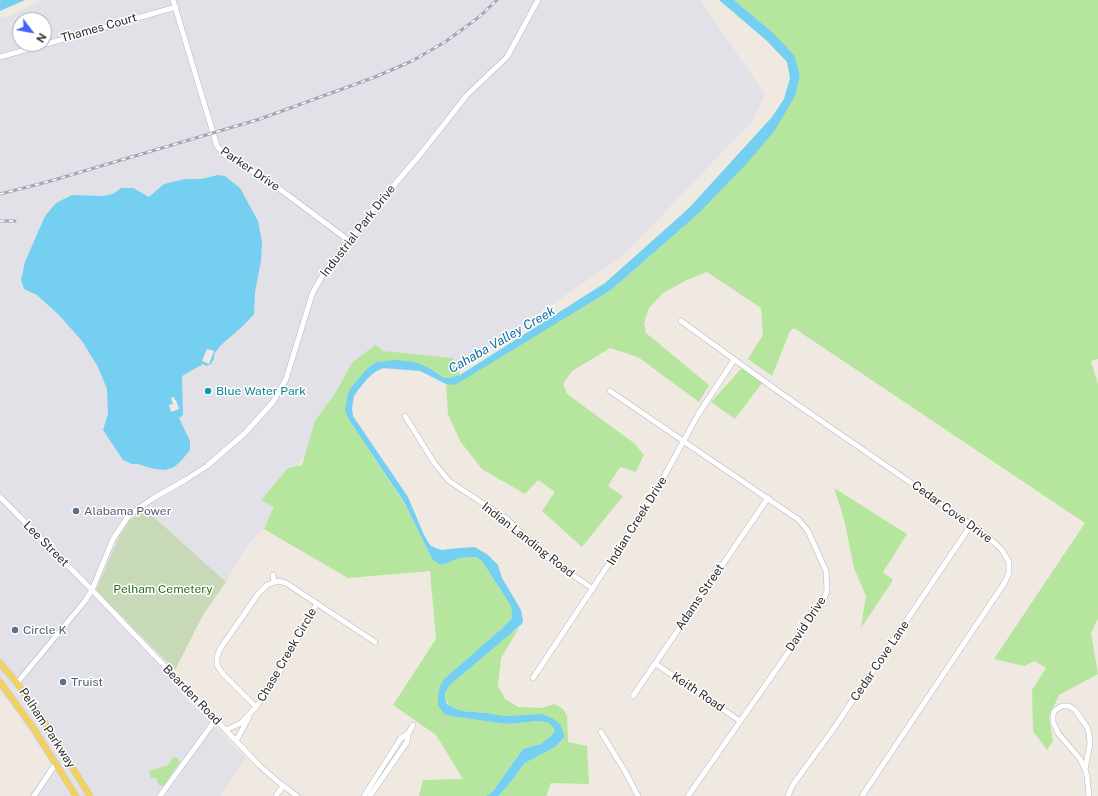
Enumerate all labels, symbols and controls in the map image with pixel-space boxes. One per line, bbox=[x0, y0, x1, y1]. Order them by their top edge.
street label: Thames Court bbox=[60, 10, 138, 46]
north arrow bbox=[12, 12, 52, 52]
text: N bbox=[34, 31, 49, 45]
street label: Parker Drive bbox=[218, 144, 282, 194]
street label: Industrial Park Drive bbox=[318, 182, 398, 280]
water label: Cahaba Valley Creek bbox=[446, 303, 558, 377]
place label: Blue Water Park bbox=[216, 384, 306, 398]
marker: Blue Water Park bbox=[203, 386, 213, 396]
street label: Indian Creek Drive bbox=[604, 474, 670, 568]
street label: Cedar Cove Drive bbox=[909, 478, 995, 546]
street label: Indian Landing Road bbox=[479, 499, 577, 581]
place label: Alabama Power bbox=[84, 504, 171, 518]
marker: Alabama Power bbox=[71, 506, 81, 516]
street label: Lee Street bbox=[20, 518, 72, 570]
street label: Adams Street bbox=[673, 561, 727, 633]
park label: Pelham Cemetery bbox=[113, 582, 213, 596]
street label: David Drive bbox=[783, 594, 829, 654]
street label: Chase Creek Circle bbox=[254, 605, 320, 705]
street label: Cedar Cove Lane bbox=[848, 618, 912, 704]
place label: Circle K bbox=[23, 623, 67, 637]
marker: Circle K bbox=[10, 625, 20, 635]
street label: Bearden Road bbox=[160, 662, 224, 728]
street label: Keith Road bbox=[669, 669, 727, 715]
place label: Truist bbox=[71, 675, 103, 689]
marker: Truist bbox=[58, 677, 68, 687]
street label: Pelham Parkway bbox=[16, 685, 78, 771]

